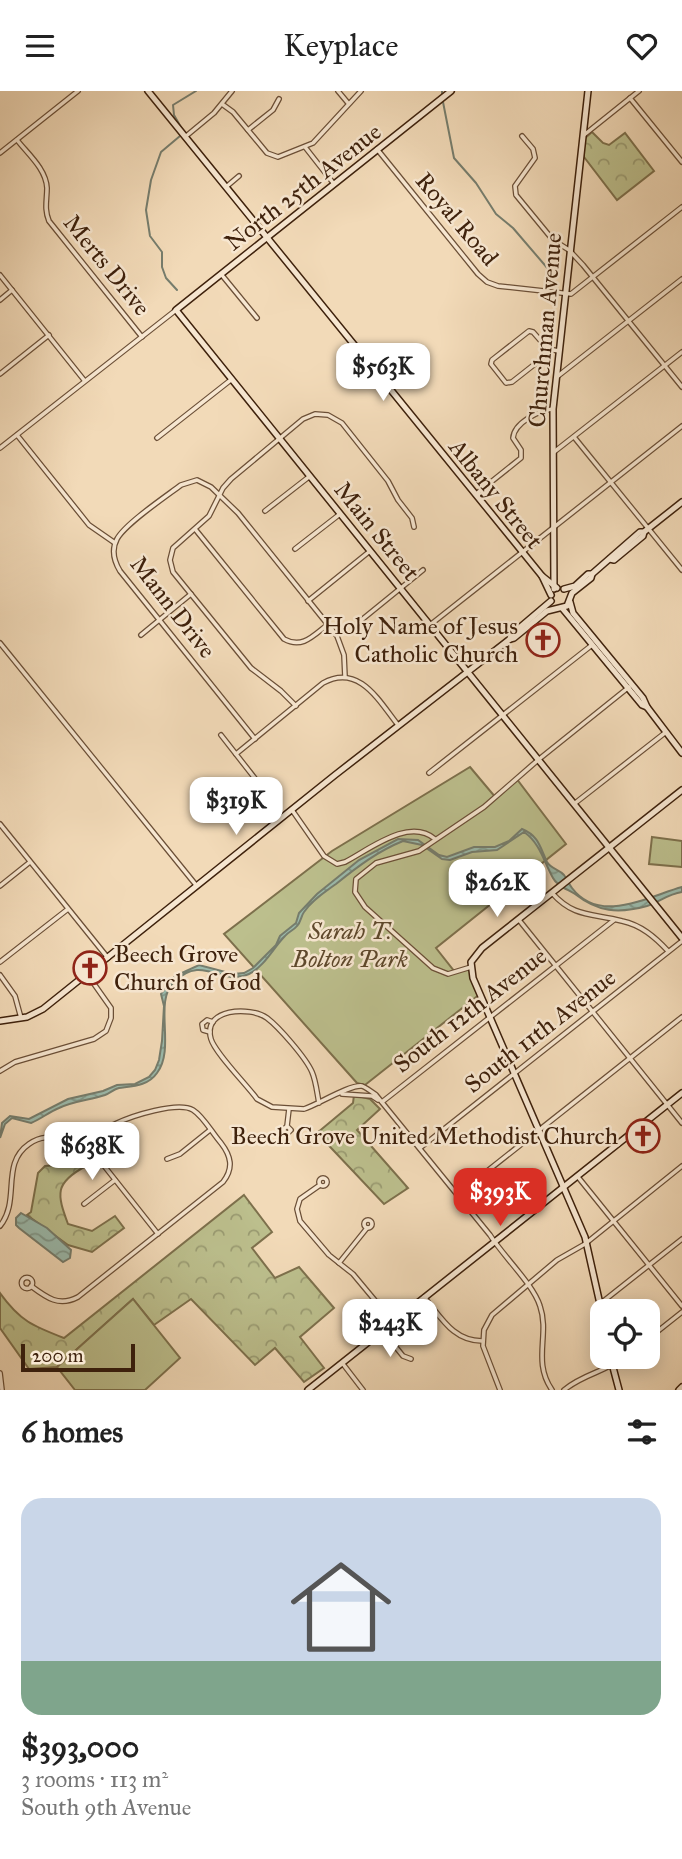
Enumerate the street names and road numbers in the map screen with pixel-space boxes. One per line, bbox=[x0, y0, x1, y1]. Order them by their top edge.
street label: North 25th Avenue bbox=[219, 117, 387, 257]
street label: Royal Road bbox=[409, 166, 505, 272]
street label: Merts Drive bbox=[57, 208, 157, 322]
street label: Churchman Avenue bbox=[522, 231, 568, 429]
street label: Albany Street bbox=[442, 432, 550, 556]
street label: Main Street bbox=[328, 475, 426, 587]
street label: Mann Drive bbox=[124, 550, 222, 664]
street label: South 12th Avenue bbox=[387, 941, 553, 1079]
street label: South 11th Avenue bbox=[458, 963, 622, 1099]

